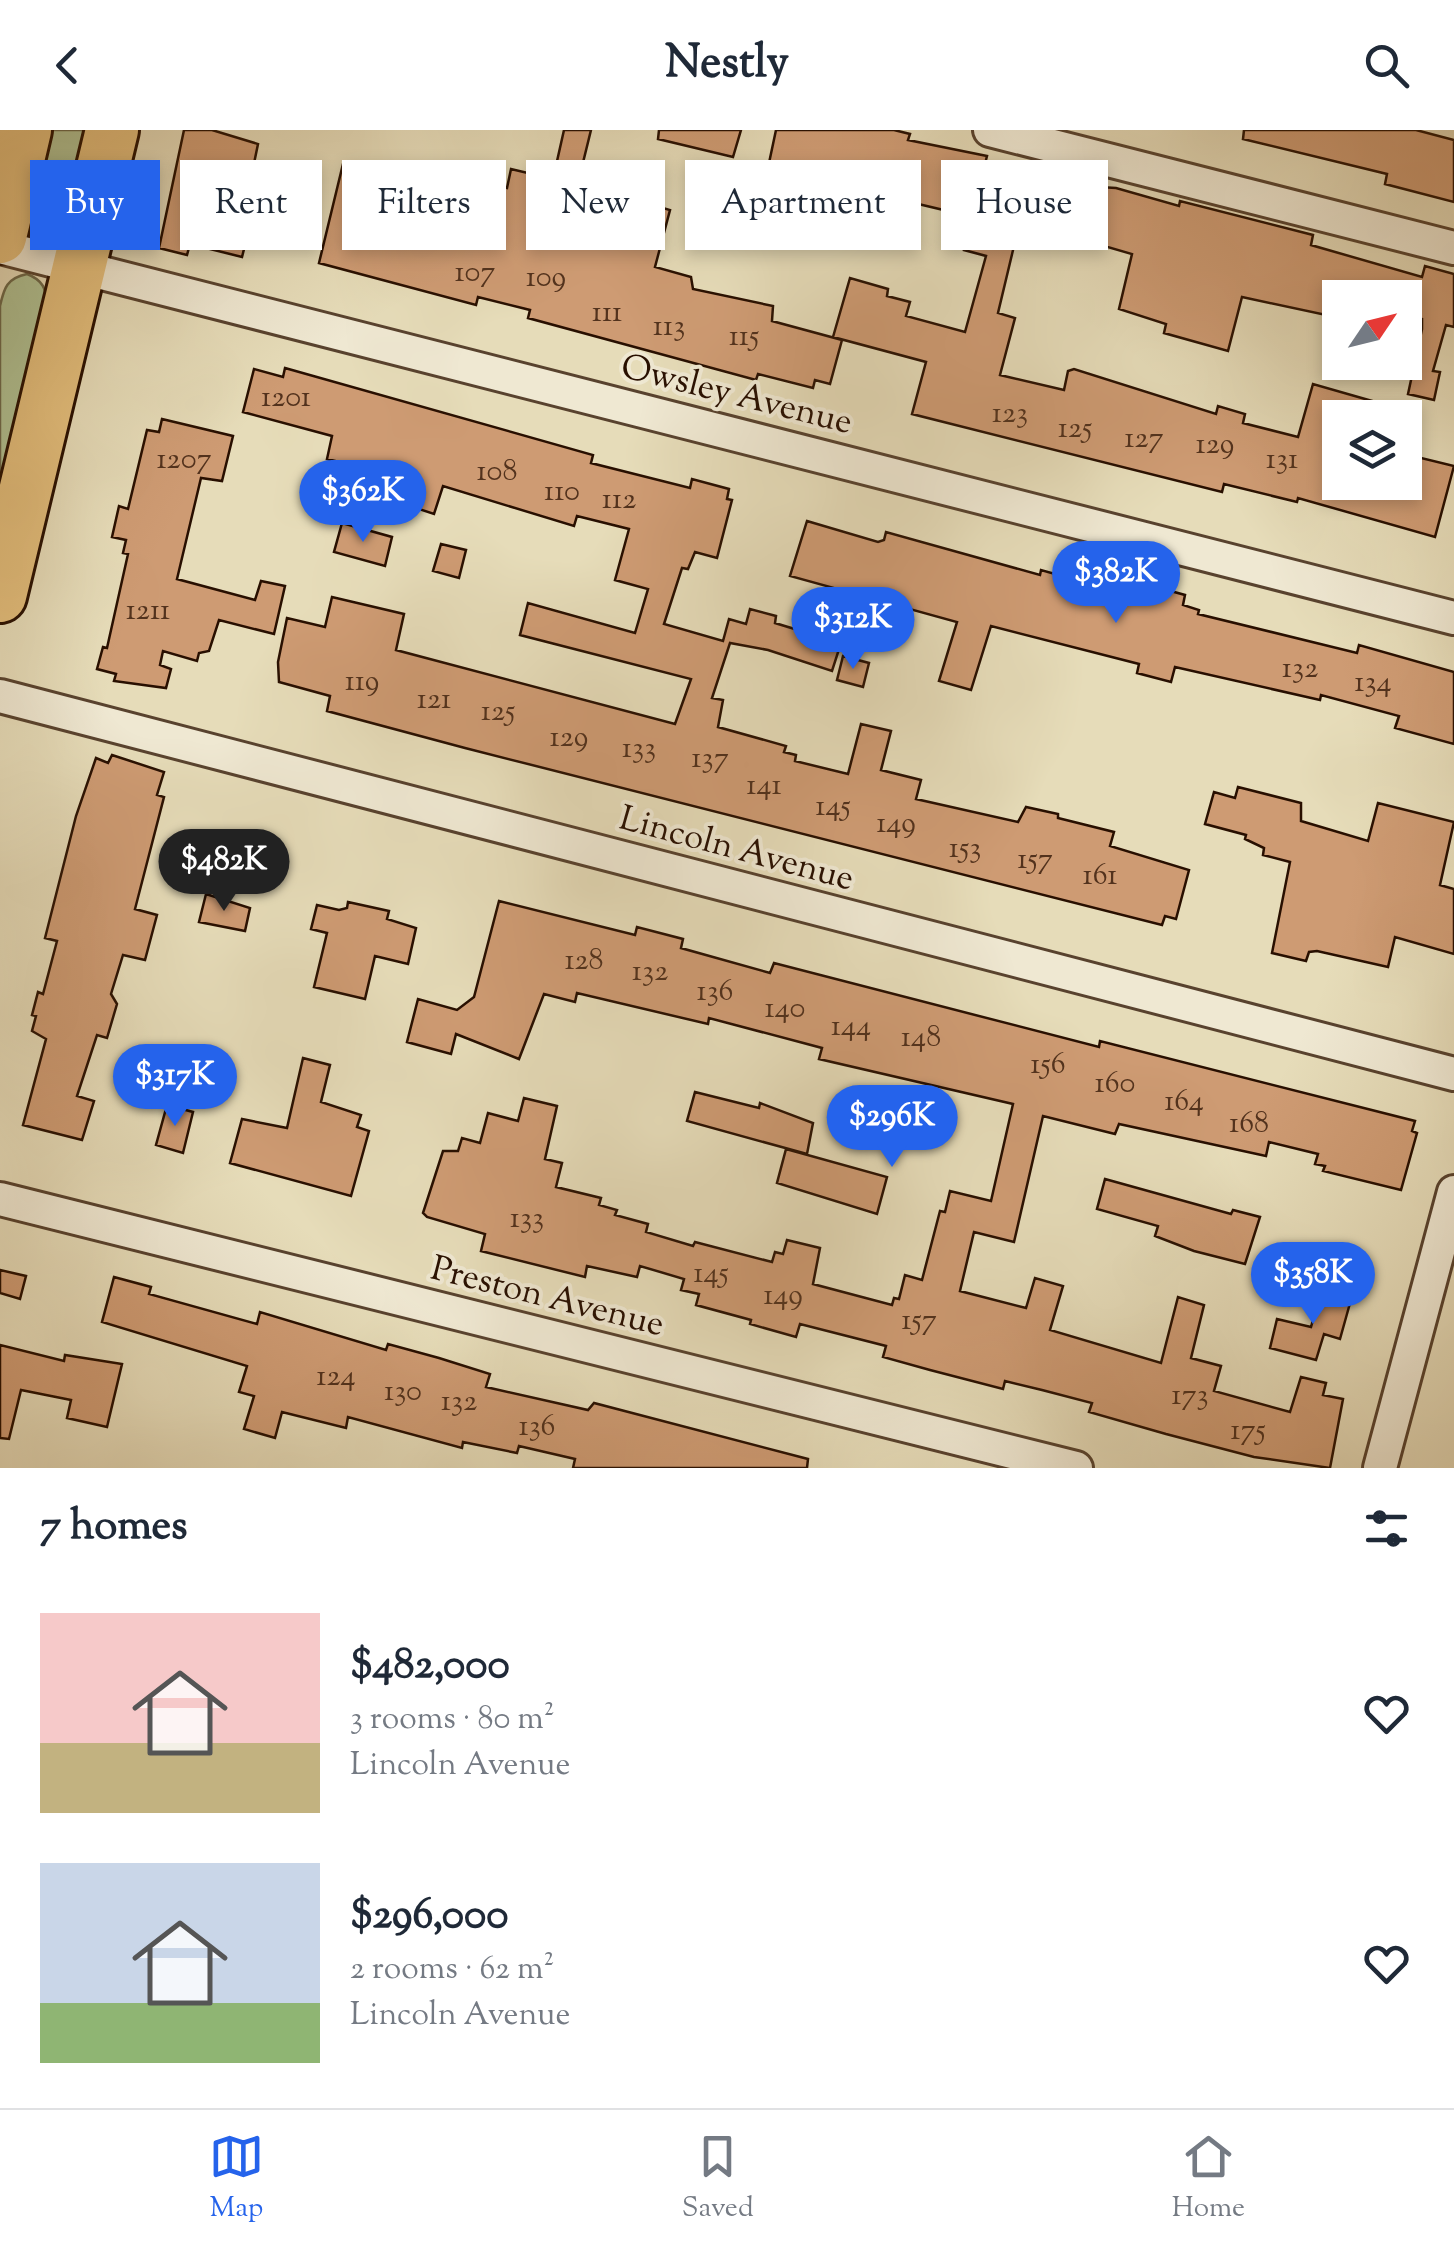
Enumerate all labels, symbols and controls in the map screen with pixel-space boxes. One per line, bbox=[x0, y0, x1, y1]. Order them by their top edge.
text: Nestly bbox=[665, 33, 789, 98]
icon: back bbox=[40, 38, 95, 93]
icon: search bbox=[1359, 38, 1414, 93]
chip: Buy bbox=[30, 160, 160, 250]
chip: Rent bbox=[180, 160, 322, 250]
chip: Filters bbox=[342, 160, 506, 250]
chip: New bbox=[526, 160, 665, 250]
chip: Apartment bbox=[685, 160, 921, 250]
chip: House bbox=[941, 160, 1108, 250]
house number: 107 bbox=[455, 252, 495, 295]
house number: 109 bbox=[526, 257, 566, 300]
north arrow bbox=[1322, 280, 1422, 380]
map controls bbox=[1322, 280, 1422, 500]
house number: 111 bbox=[592, 292, 622, 335]
house number: 113 bbox=[653, 306, 685, 349]
house number: 115 bbox=[729, 316, 759, 359]
street label: Owsley Avenue bbox=[615, 343, 857, 450]
house number: 1201 bbox=[261, 377, 311, 420]
house number: 123 bbox=[992, 393, 1028, 436]
button: layers bbox=[1322, 400, 1422, 500]
house number: 125 bbox=[1058, 408, 1092, 451]
house number: 127 bbox=[1124, 418, 1164, 461]
house number: 129 bbox=[1196, 424, 1234, 467]
house number: 1207 bbox=[156, 439, 212, 482]
house number: 131 bbox=[1266, 439, 1298, 482]
house number: 108 bbox=[477, 451, 517, 494]
pin: $362K bbox=[293, 460, 433, 545]
text: $362K bbox=[321, 469, 405, 515]
house number: 110 bbox=[544, 471, 580, 514]
house number: 112 bbox=[602, 479, 636, 522]
pin: $382K bbox=[1046, 541, 1186, 626]
text: $382K bbox=[1074, 550, 1158, 596]
pin: $312K bbox=[783, 587, 923, 672]
house number: 1211 bbox=[126, 590, 170, 633]
text: $312K bbox=[813, 596, 893, 642]
house number: 132 bbox=[1282, 648, 1318, 691]
house number: 119 bbox=[345, 661, 379, 704]
house number: 134 bbox=[1354, 662, 1392, 705]
house number: 121 bbox=[417, 679, 451, 722]
house number: 125 bbox=[481, 691, 515, 734]
house number: 129 bbox=[550, 717, 588, 760]
house number: 133 bbox=[622, 728, 656, 771]
house number: 137 bbox=[691, 738, 729, 781]
house number: 141 bbox=[746, 765, 782, 808]
house number: 145 bbox=[815, 786, 851, 829]
street label: Lincoln Avenue bbox=[613, 795, 859, 906]
house number: 149 bbox=[876, 803, 916, 846]
house number: 153 bbox=[949, 828, 981, 871]
pin: $482K bbox=[154, 829, 294, 914]
text: $482K bbox=[180, 838, 268, 884]
house number: 157 bbox=[1017, 839, 1053, 882]
house number: 161 bbox=[1082, 855, 1118, 898]
house number: 128 bbox=[564, 940, 604, 983]
house number: 132 bbox=[632, 951, 668, 994]
house number: 136 bbox=[697, 971, 733, 1014]
house number: 140 bbox=[765, 988, 805, 1031]
house number: 144 bbox=[831, 1006, 871, 1049]
house number: 148 bbox=[901, 1017, 941, 1060]
pin: $317K bbox=[105, 1044, 245, 1129]
house number: 156 bbox=[1030, 1044, 1066, 1087]
text: $317K bbox=[135, 1053, 215, 1099]
house number: 160 bbox=[1095, 1063, 1135, 1106]
house number: 164 bbox=[1164, 1081, 1204, 1124]
pin: $296K bbox=[822, 1085, 962, 1170]
text: $296K bbox=[849, 1094, 935, 1140]
house number: 168 bbox=[1229, 1103, 1269, 1146]
house number: 133 bbox=[510, 1198, 544, 1241]
pin: $358K bbox=[1243, 1242, 1383, 1327]
street label: Preston Avenue bbox=[425, 1245, 669, 1352]
text: $358K bbox=[1273, 1251, 1353, 1297]
house number: 145 bbox=[693, 1253, 729, 1296]
house number: 149 bbox=[763, 1275, 803, 1318]
house number: 157 bbox=[901, 1300, 937, 1343]
house number: 124 bbox=[316, 1356, 356, 1399]
house number: 130 bbox=[384, 1371, 422, 1414]
house number: 173 bbox=[1171, 1375, 1209, 1418]
house number: 132 bbox=[441, 1381, 477, 1424]
house number: 136 bbox=[519, 1406, 555, 1449]
house number: 175 bbox=[1230, 1410, 1266, 1453]
text: 7 homes bbox=[40, 1498, 188, 1558]
icon: filters bbox=[1359, 1501, 1414, 1556]
text: $482,000 bbox=[350, 1637, 510, 1697]
icon: home bbox=[120, 1653, 240, 1773]
icon: heart bbox=[1359, 1686, 1414, 1741]
text: 3 rooms · 80 m² bbox=[350, 1697, 554, 1743]
text: Lincoln Avenue bbox=[350, 1743, 570, 1789]
text: $296,000 bbox=[350, 1887, 508, 1947]
icon: home bbox=[120, 1903, 240, 2023]
icon: heart bbox=[1359, 1936, 1414, 1991]
text: 2 rooms · 62 m² bbox=[350, 1947, 554, 1993]
text: Lincoln Avenue bbox=[350, 1993, 570, 2039]
tab: Map bbox=[209, 2129, 264, 2229]
tab: Saved bbox=[682, 2129, 754, 2229]
tab: Home bbox=[1172, 2129, 1245, 2229]

